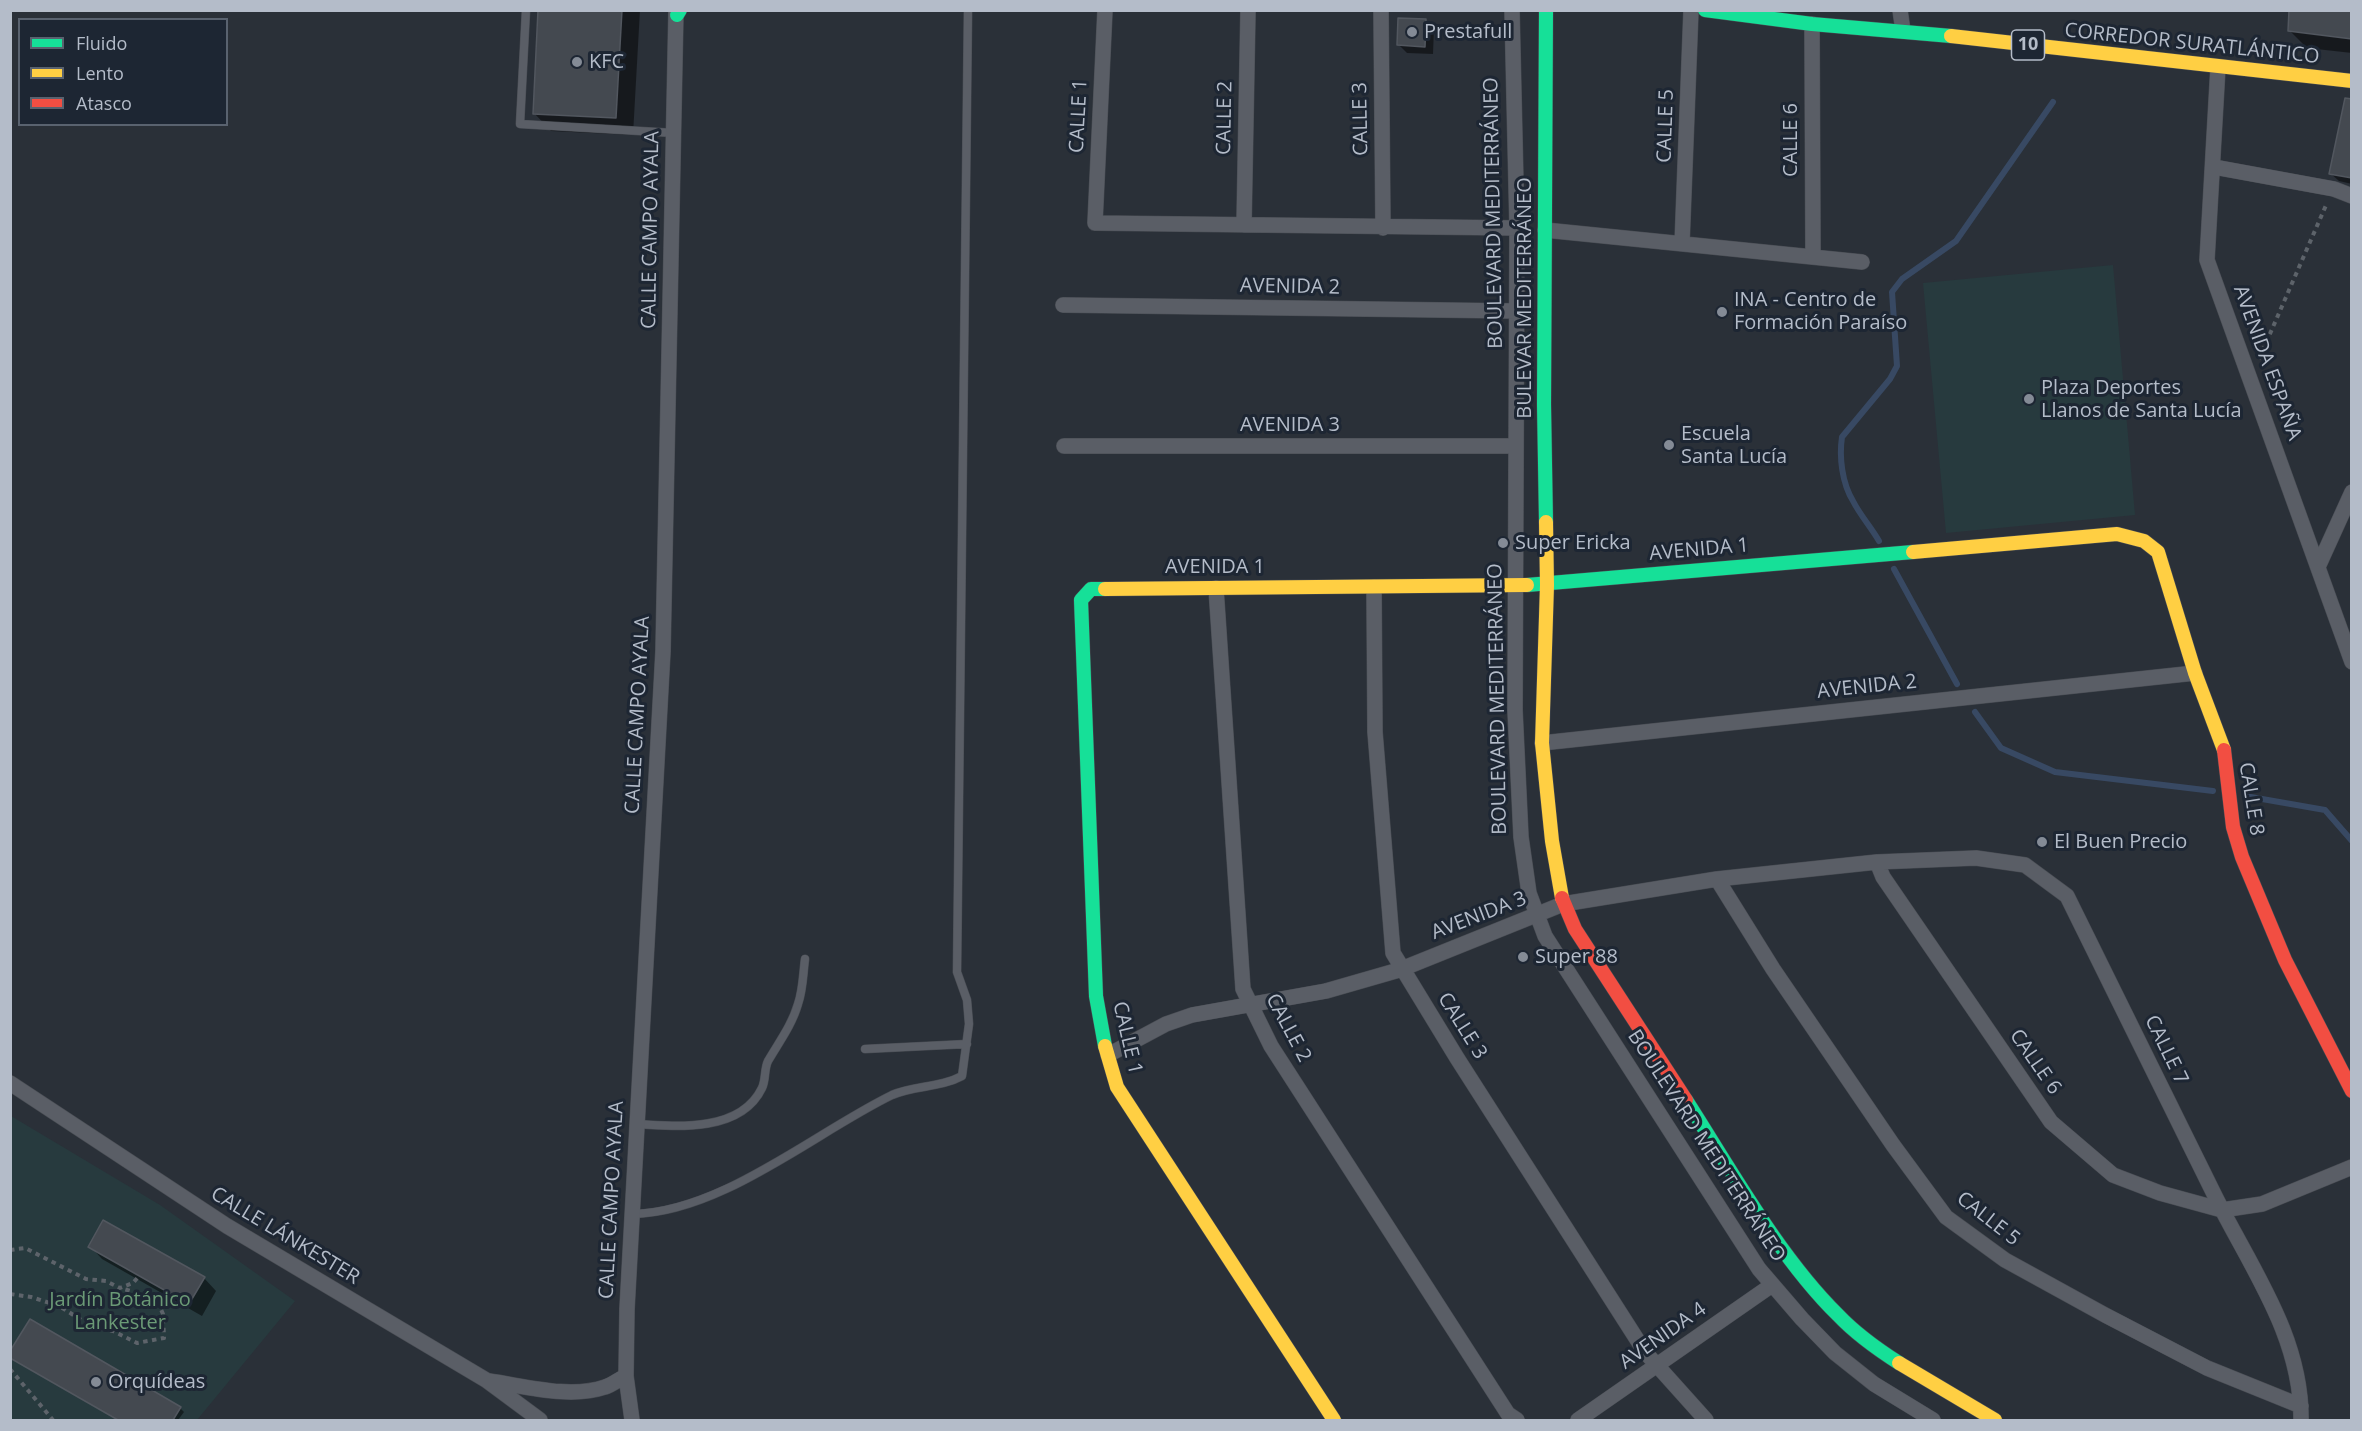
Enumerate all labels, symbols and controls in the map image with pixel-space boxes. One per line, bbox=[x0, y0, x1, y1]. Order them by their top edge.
legend bbox=[18, 18, 228, 126]
street label: CORREDOR SURATLÁNTICO bbox=[2063, 19, 2321, 69]
place label: Prestafull bbox=[1424, 20, 1512, 44]
marker: Prestafull bbox=[1405, 25, 1419, 39]
road number: 10 bbox=[2012, 30, 2044, 60]
text: Fluido bbox=[76, 31, 127, 55]
place label: KFC bbox=[589, 50, 624, 74]
marker: KFC bbox=[570, 55, 584, 69]
text: Lento bbox=[76, 61, 124, 85]
street label: BOULEVARD MEDITERRÁNEO bbox=[1480, 77, 1508, 349]
street label: CALLE 1 bbox=[1065, 78, 1093, 154]
street label: CALLE 2 bbox=[1212, 81, 1238, 155]
street label: CALLE 3 bbox=[1348, 82, 1374, 156]
street label: CALLE 5 bbox=[1653, 89, 1679, 163]
text: Atasco bbox=[76, 91, 132, 115]
street label: CALLE 6 bbox=[1779, 103, 1803, 177]
street label: CALLE CAMPO AYALA bbox=[637, 131, 665, 329]
street label: BULEVAR MEDITERRÁNEO bbox=[1513, 177, 1537, 419]
street label: AVENIDA 2 bbox=[1240, 274, 1340, 300]
street label: AVENIDA ESPAÑA bbox=[2228, 282, 2306, 444]
place label: INA - Centro de Formación Paraíso bbox=[1734, 288, 1907, 335]
marker: INA - Centro de Formación Paraíso bbox=[1715, 305, 1729, 319]
place label: Plaza Deportes Llanos de Santa Lucía bbox=[2041, 376, 2242, 423]
marker: Plaza Deportes Llanos de Santa Lucía bbox=[2022, 392, 2036, 406]
street label: AVENIDA 3 bbox=[1240, 413, 1340, 437]
place label: Escuela Santa Lucía bbox=[1681, 422, 1787, 469]
marker: Escuela Santa Lucía bbox=[1662, 438, 1676, 452]
place label: Super Ericka bbox=[1515, 531, 1631, 555]
street label: AVENIDA 1 bbox=[1648, 534, 1750, 566]
marker: Super Ericka bbox=[1496, 536, 1510, 550]
street label: AVENIDA 1 bbox=[1165, 555, 1265, 579]
street label: BOULEVARD MEDITERRÁNEO bbox=[1484, 563, 1512, 835]
street label: CALLE CAMPO AYALA bbox=[621, 616, 655, 814]
street label: AVENIDA 2 bbox=[1816, 670, 1918, 704]
street label: CALLE 8 bbox=[2233, 761, 2269, 837]
place label: El Buen Precio bbox=[2054, 830, 2187, 854]
marker: El Buen Precio bbox=[2035, 835, 2049, 849]
street label: AVENIDA 3 bbox=[1428, 887, 1530, 945]
place label: Super 88 bbox=[1535, 945, 1618, 969]
marker: Super 88 bbox=[1516, 950, 1530, 964]
street label: CALLE 3 bbox=[1432, 988, 1492, 1064]
street label: CALLE 2 bbox=[1260, 990, 1316, 1066]
street label: CALLE 1 bbox=[1107, 999, 1147, 1077]
street label: CALLE 7 bbox=[2139, 1012, 2193, 1088]
street label: CALLE 6 bbox=[2004, 1025, 2066, 1099]
street label: BOULEVARD MEDITERRÁNEO bbox=[1622, 1026, 1790, 1266]
street label: CALLE CAMPO AYALA bbox=[595, 1101, 629, 1299]
street label: CALLE LÁNKESTER bbox=[206, 1182, 364, 1290]
street label: CALLE 5 bbox=[1952, 1187, 2024, 1251]
park label: Jardín Botánico Lankester bbox=[49, 1288, 191, 1335]
street label: AVENIDA 4 bbox=[1615, 1297, 1711, 1375]
place label: Orquídeas bbox=[108, 1370, 205, 1394]
marker: Orquídeas bbox=[89, 1375, 103, 1389]

